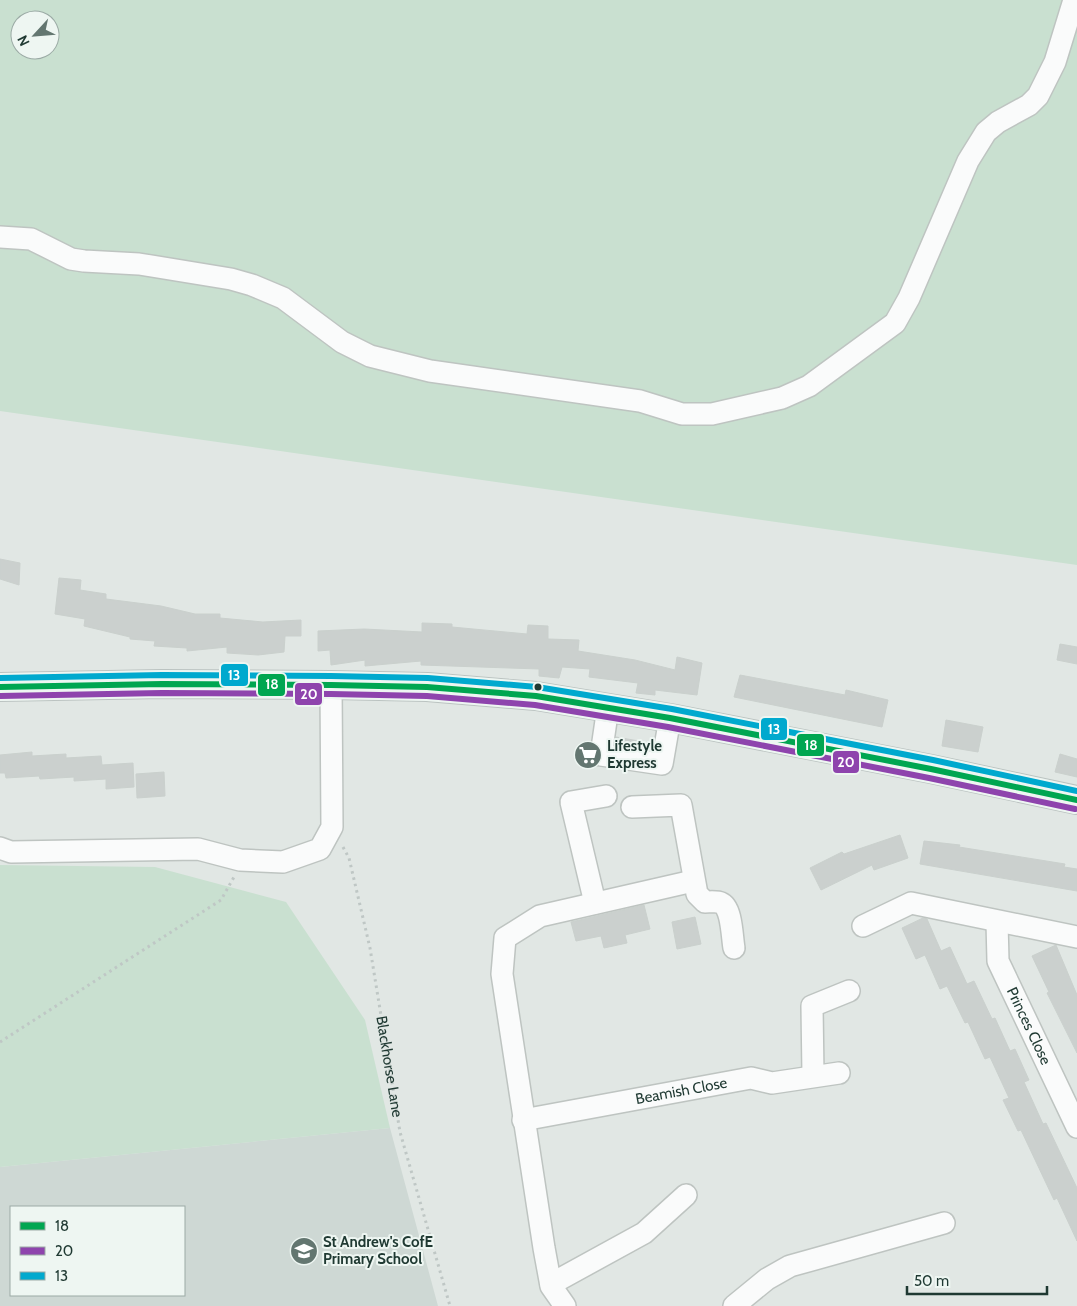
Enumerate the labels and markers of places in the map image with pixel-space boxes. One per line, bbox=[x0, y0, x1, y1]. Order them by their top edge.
unlabelled marker bbox=[533, 682, 543, 692]
place label: Lifestyle Express bbox=[607, 737, 662, 772]
supermarket icon: Lifestyle Express bbox=[573, 740, 603, 770]
place label: St Andrew's CofE Primary School bbox=[323, 1233, 433, 1268]
school or university icon: St Andrew's CofE Primary School bbox=[289, 1236, 319, 1266]

